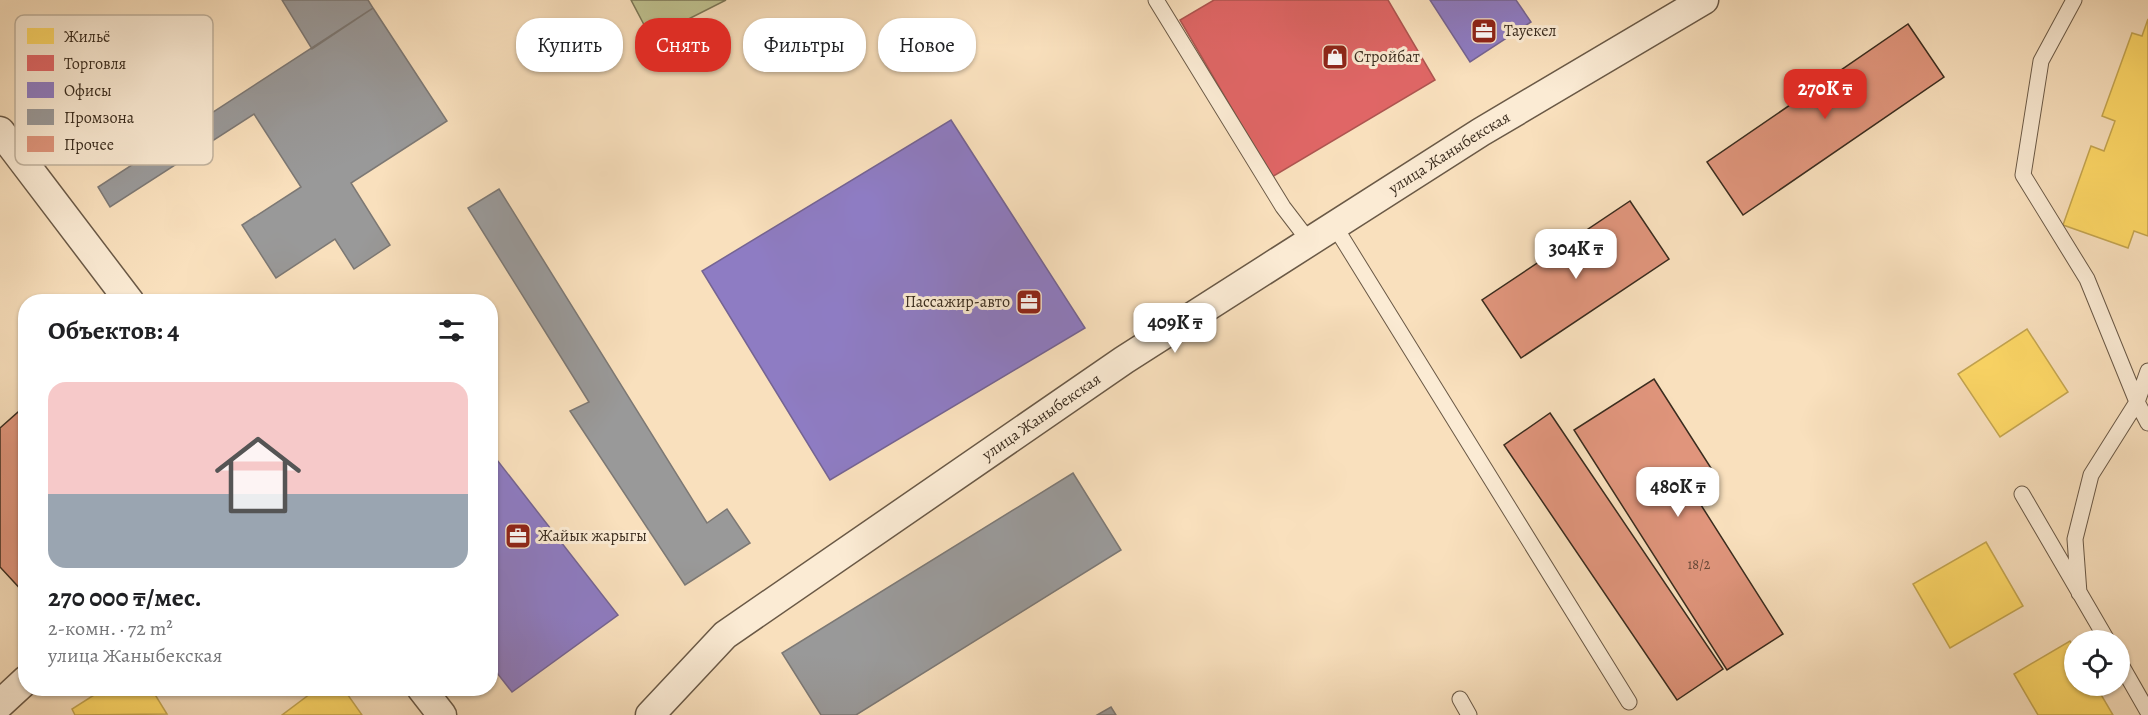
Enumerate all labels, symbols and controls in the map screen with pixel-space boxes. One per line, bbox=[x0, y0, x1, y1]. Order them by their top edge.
legend bbox=[15, 15, 213, 165]
office icon: Тауекел bbox=[1469, 16, 1499, 46]
chip: Купить bbox=[516, 18, 623, 72]
chip: Снять bbox=[635, 18, 731, 72]
chip: Фильтры bbox=[743, 18, 866, 72]
chip: Новое bbox=[878, 18, 976, 72]
place label: Тауекел bbox=[1504, 20, 1557, 42]
text: Жильё bbox=[64, 26, 110, 48]
shop icon: Стройбат bbox=[1320, 42, 1350, 72]
place label: Стройбат bbox=[1354, 46, 1420, 68]
text: Торговля bbox=[64, 53, 127, 75]
pin: 270K ₸ bbox=[1776, 69, 1874, 120]
text: 270K ₸ bbox=[1798, 75, 1852, 102]
text: Офисы bbox=[64, 80, 112, 102]
street label: улица Жаныбекская bbox=[1384, 106, 1514, 200]
text: Промзона bbox=[64, 107, 135, 129]
text: Прочее bbox=[64, 134, 114, 156]
pin: 304K ₸ bbox=[1527, 229, 1625, 280]
text: 304K ₸ bbox=[1549, 235, 1603, 262]
office icon: Пассажир-авто bbox=[1014, 287, 1044, 317]
place label: Пассажир-авто bbox=[905, 291, 1010, 313]
pin: 409K ₸ bbox=[1126, 303, 1224, 354]
text: 409K ₸ bbox=[1147, 309, 1203, 336]
text: Объектов: 4 bbox=[48, 313, 180, 348]
icon: filters bbox=[435, 314, 468, 347]
street label: улица Жаныбекская bbox=[977, 368, 1105, 466]
icon: home bbox=[204, 421, 312, 529]
pin: 480K ₸ bbox=[1629, 467, 1727, 518]
text: 480K ₸ bbox=[1650, 473, 1706, 500]
office icon: Жайык жарыгы bbox=[503, 521, 533, 551]
place label: Жайык жарыгы bbox=[538, 525, 647, 547]
house number: 18/2 bbox=[1688, 555, 1711, 574]
text: 270 000 ₸/мес. bbox=[48, 580, 202, 615]
text: 2-комн. · 72 m² bbox=[48, 615, 173, 642]
map controls bbox=[2064, 630, 2130, 696]
button: locate bbox=[2064, 630, 2130, 696]
text: улица Жаныбекская bbox=[48, 642, 222, 669]

